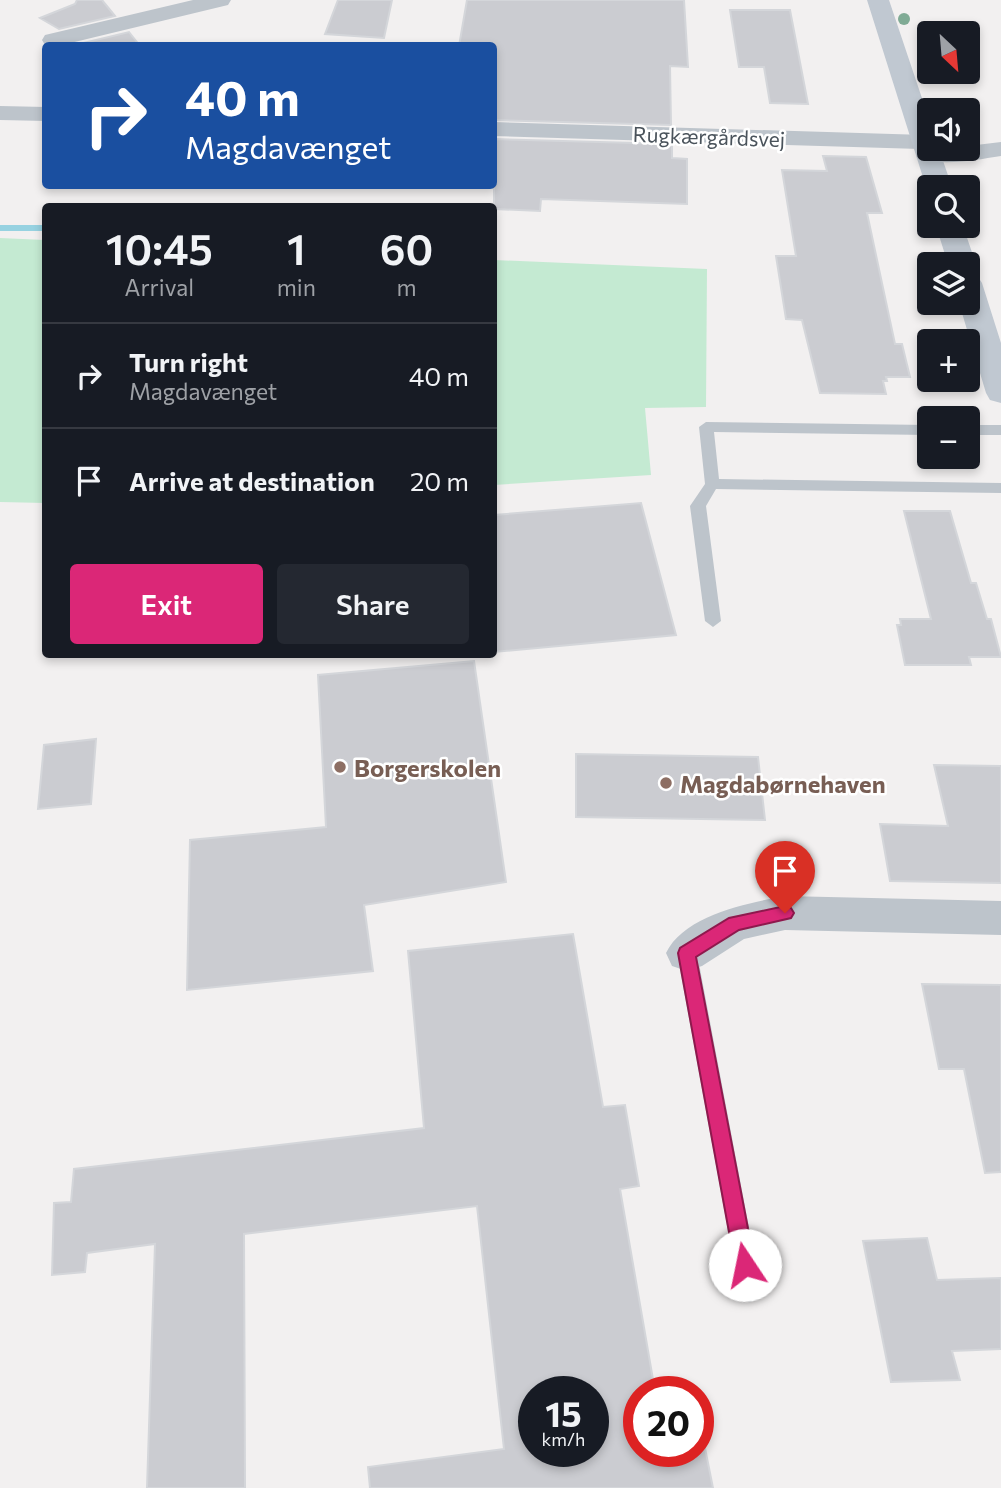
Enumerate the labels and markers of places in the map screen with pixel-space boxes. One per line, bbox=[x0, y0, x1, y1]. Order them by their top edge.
place label: Borgerskolen bbox=[354, 753, 501, 782]
marker: Borgerskolen bbox=[332, 759, 348, 775]
place label: Magdabørnehaven bbox=[680, 769, 886, 798]
marker: Magdabørnehaven bbox=[658, 775, 674, 791]
pin bbox=[755, 841, 815, 913]

